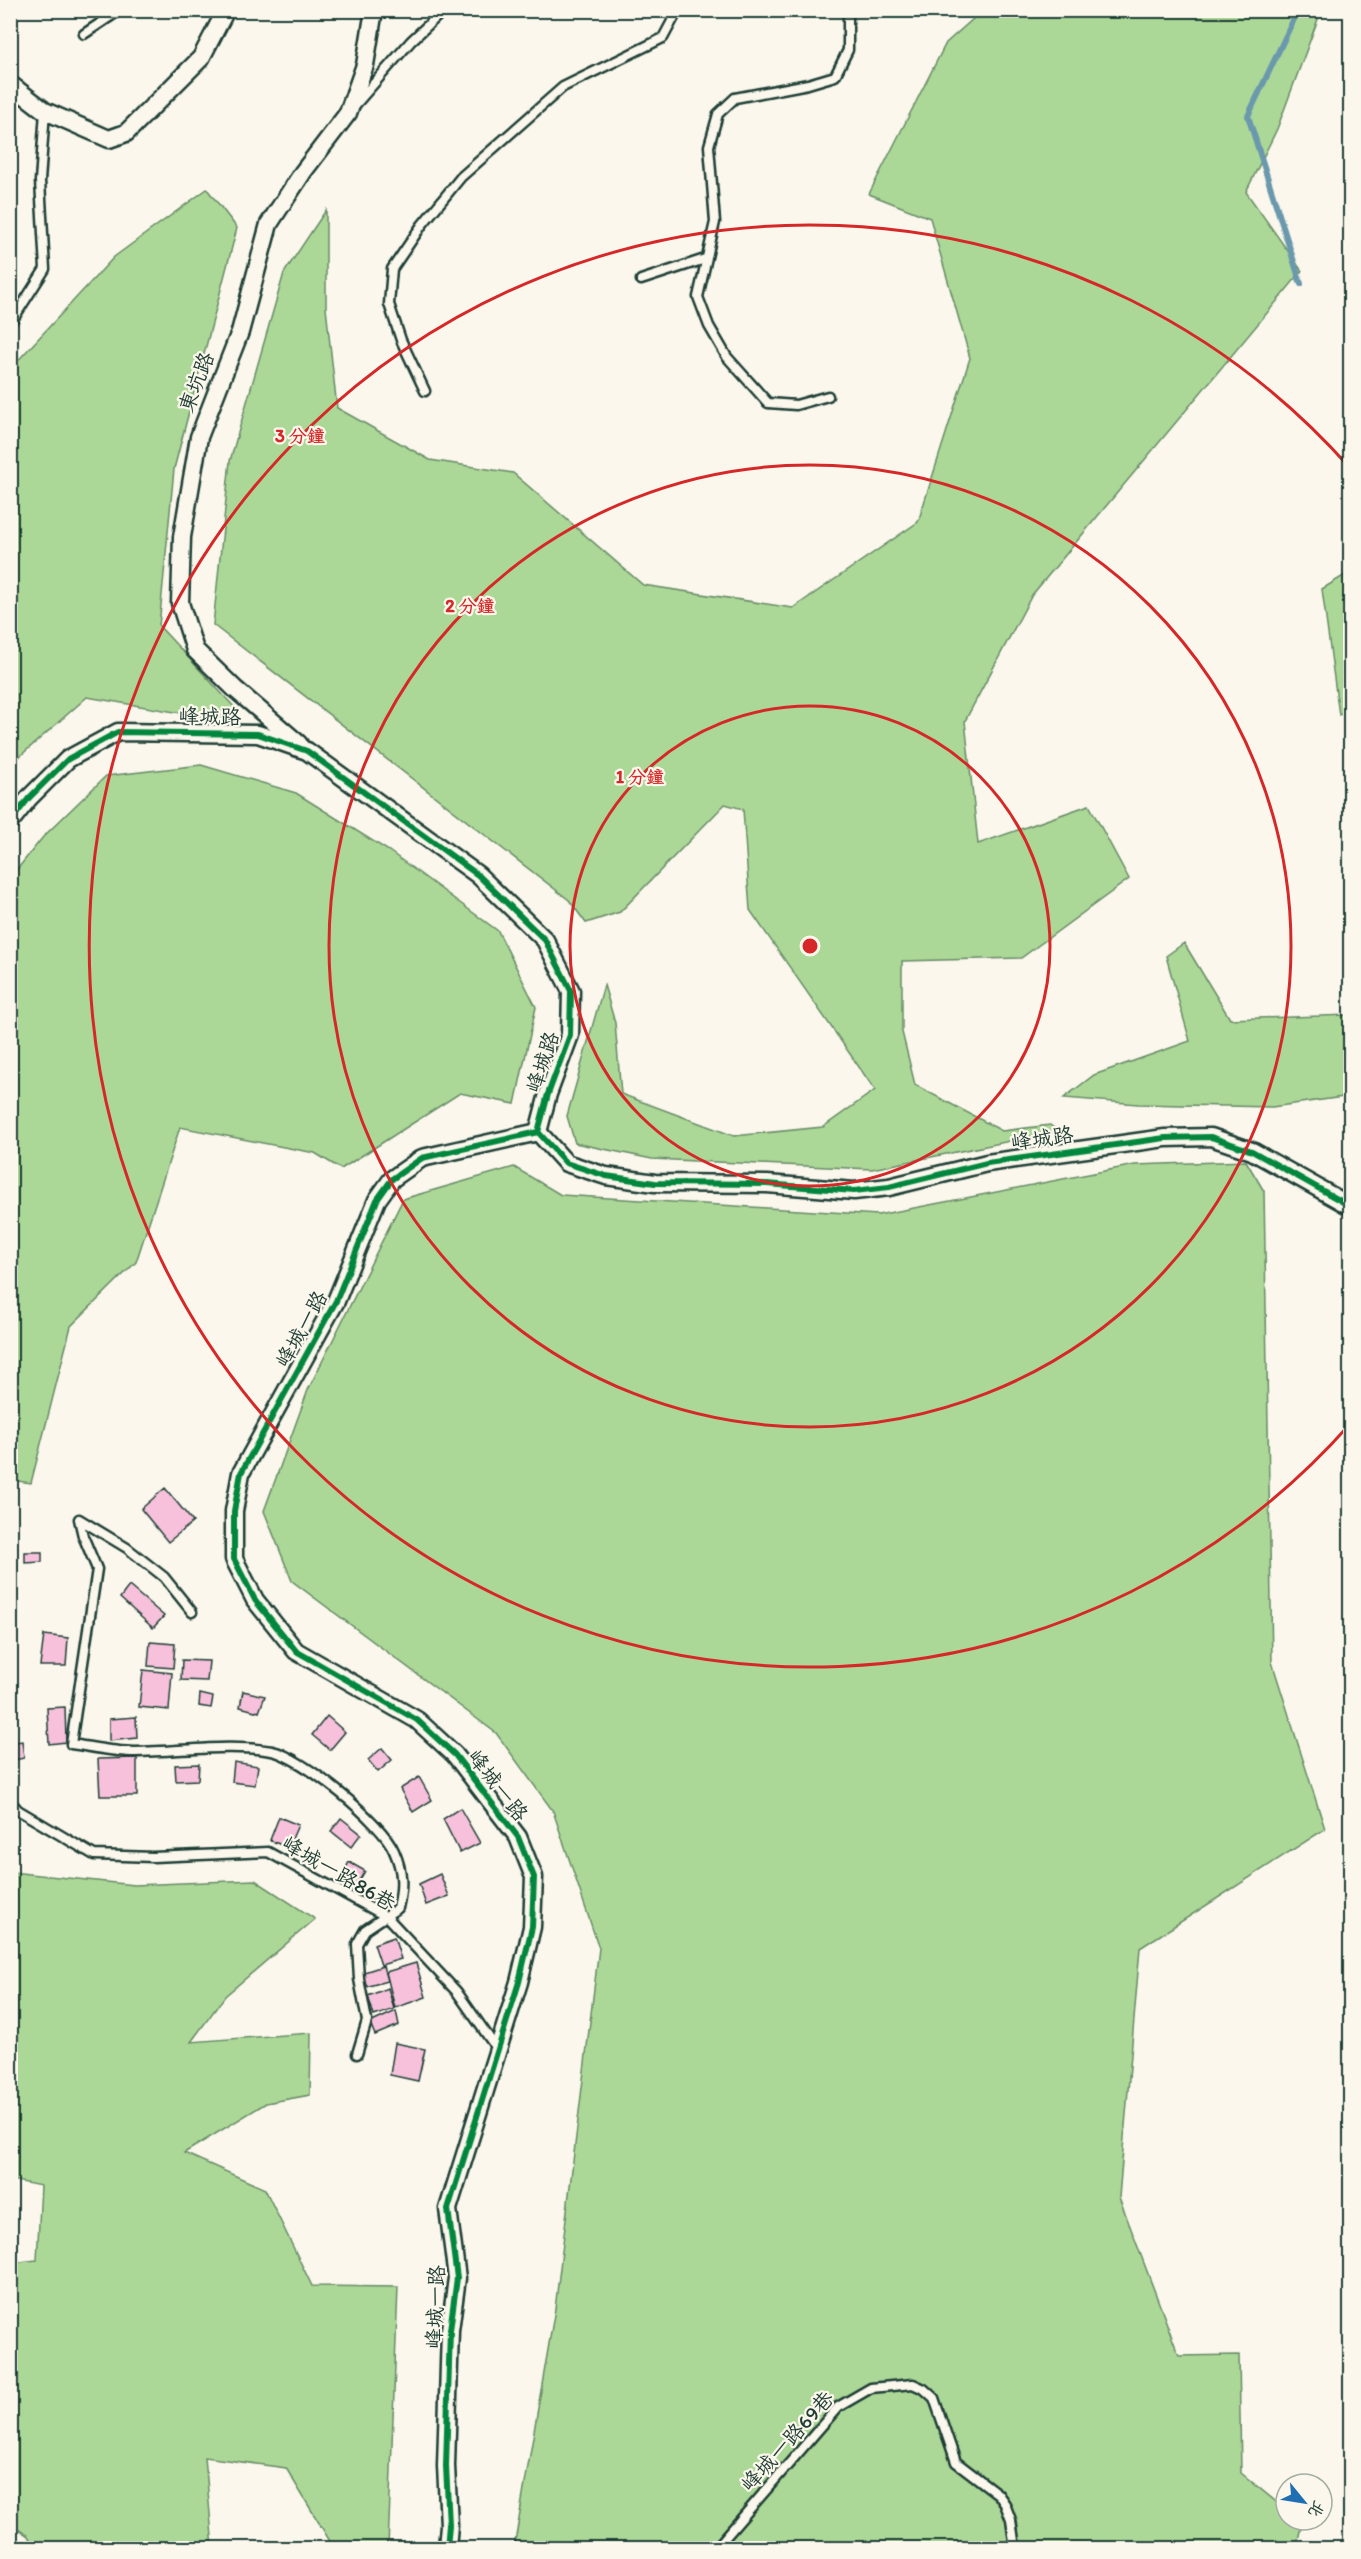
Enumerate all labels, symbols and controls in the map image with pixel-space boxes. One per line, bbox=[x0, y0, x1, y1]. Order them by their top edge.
street label: 東坑路 bbox=[173, 348, 219, 416]
text: 3 分鐘 bbox=[275, 425, 325, 447]
text: 2 分鐘 bbox=[445, 595, 495, 617]
street label: 峰城路 bbox=[178, 703, 242, 729]
text: 1 分鐘 bbox=[616, 766, 664, 788]
centre of rings bbox=[800, 936, 820, 956]
street label: 峰城路 bbox=[520, 1028, 564, 1096]
street label: 峰城路 bbox=[1009, 1121, 1075, 1155]
street label: 峰城一路 bbox=[270, 1286, 332, 1372]
street label: 峰城一路 bbox=[462, 1744, 534, 1826]
street label: 峰城一路86巷 bbox=[277, 1830, 401, 1916]
street label: 峰城一路 bbox=[421, 2265, 449, 2349]
street label: 峰城一路69巷 bbox=[735, 2385, 839, 2497]
north arrow bbox=[1274, 2472, 1334, 2532]
text: 北 bbox=[1304, 2498, 1329, 2521]

